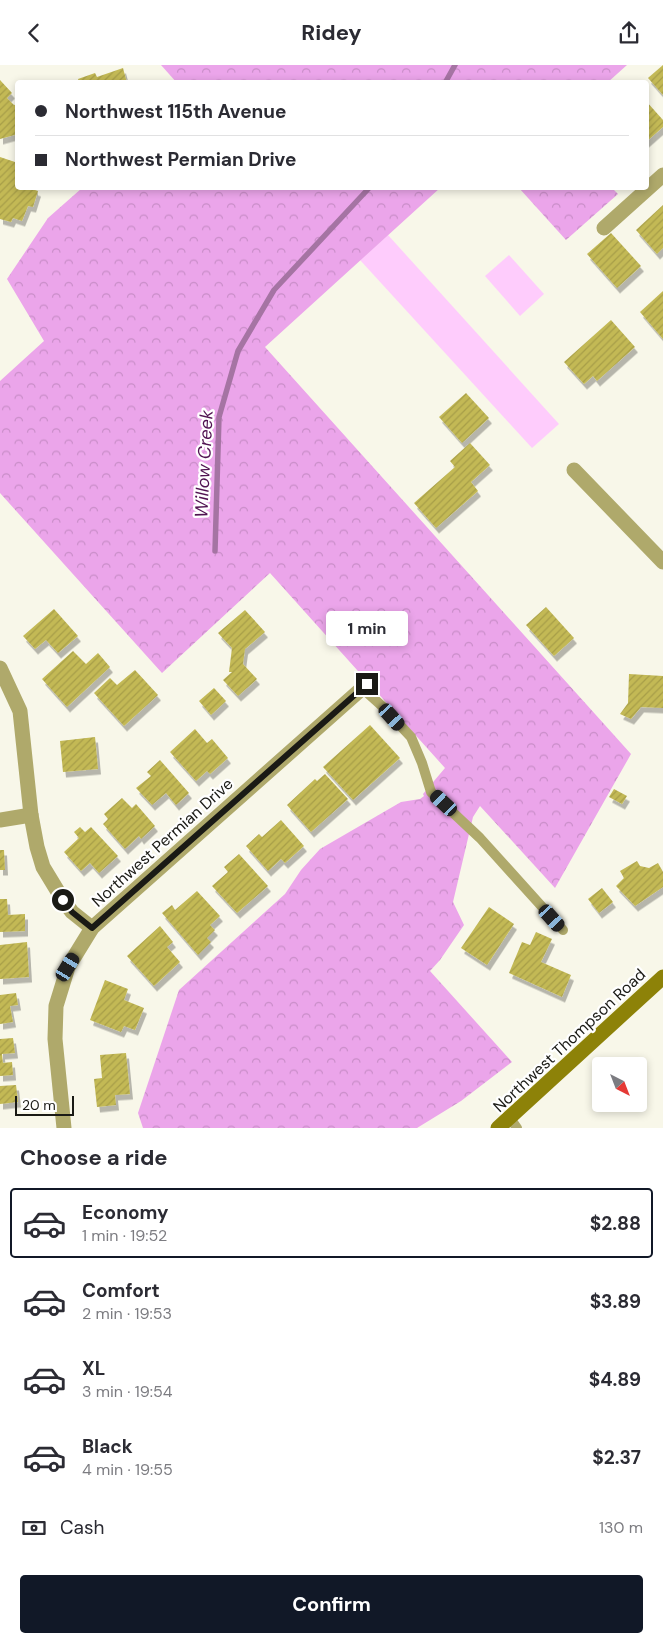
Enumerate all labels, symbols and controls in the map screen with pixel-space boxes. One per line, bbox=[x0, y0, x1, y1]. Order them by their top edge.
text: Ridey bbox=[301, 18, 362, 47]
icon: back bbox=[20, 19, 48, 47]
icon: share bbox=[615, 19, 643, 47]
text: Northwest 115th Avenue bbox=[65, 99, 286, 124]
text: Northwest Permian Drive bbox=[65, 147, 296, 172]
water label: Willow Creek bbox=[189, 409, 219, 519]
callout: 1 min bbox=[326, 611, 408, 647]
text: 1 min bbox=[348, 618, 386, 639]
route end bbox=[356, 673, 378, 695]
car bbox=[376, 701, 407, 733]
street label: Northwest Permian Drive bbox=[87, 773, 237, 911]
car bbox=[427, 787, 460, 819]
route start bbox=[52, 889, 74, 911]
car bbox=[536, 902, 567, 934]
car bbox=[53, 950, 82, 984]
street label: Northwest Thompson Road bbox=[489, 964, 650, 1117]
north arrow bbox=[592, 1057, 648, 1113]
map controls bbox=[592, 1057, 647, 1112]
scale bar bbox=[15, 1093, 74, 1116]
text: 20 m bbox=[22, 1096, 56, 1114]
text: Choose a ride bbox=[20, 1143, 168, 1172]
text: Economy bbox=[82, 1200, 169, 1225]
icon: car bbox=[22, 1201, 67, 1246]
text: $2.88 bbox=[590, 1211, 641, 1236]
text: 1 min · 19:52 bbox=[82, 1225, 167, 1246]
text: Comfort bbox=[82, 1278, 160, 1303]
icon: car bbox=[22, 1279, 67, 1324]
text: $3.89 bbox=[590, 1289, 641, 1314]
text: 2 min · 19:53 bbox=[82, 1303, 172, 1324]
text: XL bbox=[82, 1356, 105, 1381]
icon: car bbox=[22, 1357, 67, 1402]
text: $4.89 bbox=[589, 1367, 641, 1392]
text: 3 min · 19:54 bbox=[82, 1381, 172, 1402]
text: Black bbox=[82, 1434, 133, 1459]
icon: car bbox=[22, 1435, 67, 1480]
text: $2.37 bbox=[592, 1445, 641, 1470]
text: 4 min · 19:55 bbox=[82, 1459, 173, 1480]
icon: cash bbox=[20, 1514, 48, 1542]
text: Cash bbox=[60, 1515, 104, 1540]
text: 130 m bbox=[599, 1517, 643, 1538]
button: Confirm bbox=[20, 1575, 643, 1633]

